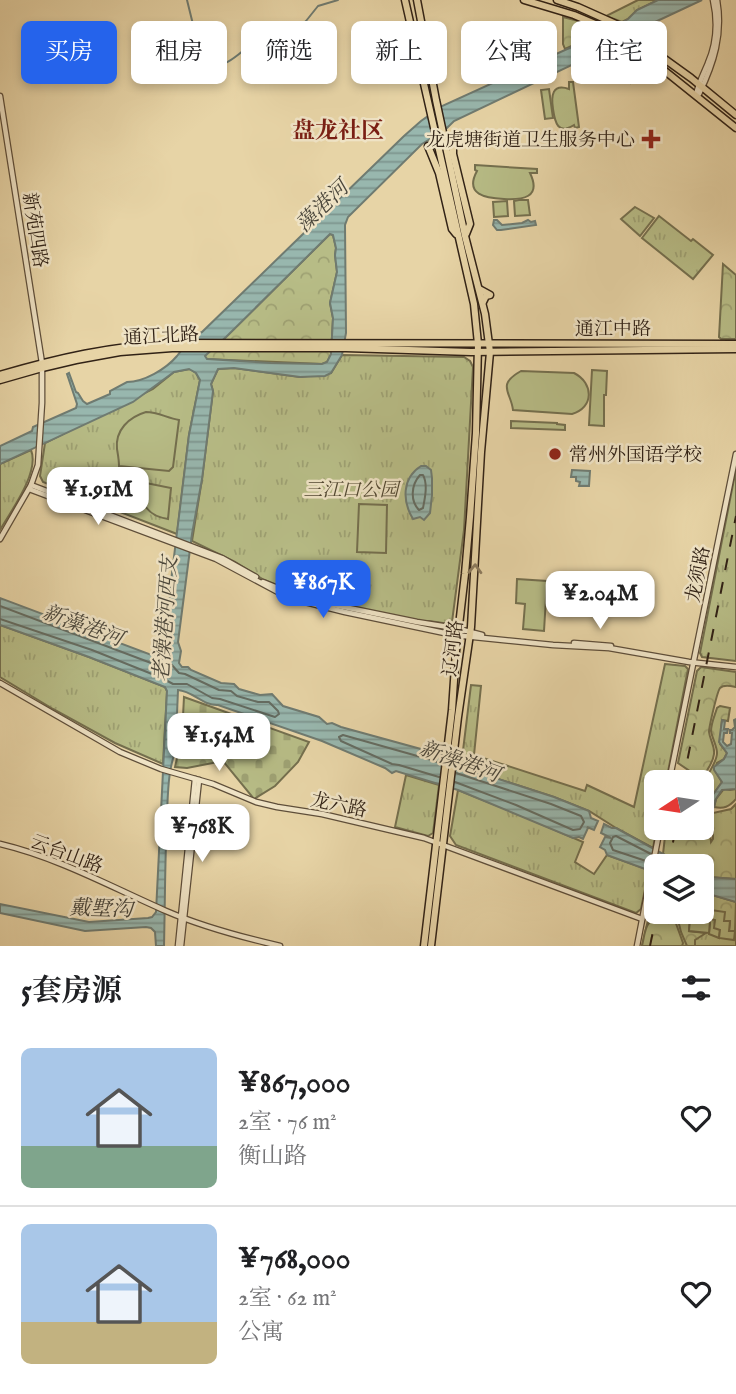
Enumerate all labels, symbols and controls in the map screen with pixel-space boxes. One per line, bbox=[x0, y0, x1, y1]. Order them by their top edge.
chip: 买房 bbox=[21, 21, 117, 84]
chip: 租房 bbox=[131, 21, 227, 84]
chip: 筛选 bbox=[241, 21, 337, 84]
chip: 新上 bbox=[351, 21, 447, 84]
chip: 公寓 bbox=[461, 21, 557, 84]
chip: 住宅 bbox=[571, 21, 667, 84]
district label: 盘龙社区 bbox=[292, 117, 384, 146]
place label: 龙虎塘街道卫生服务中心 bbox=[426, 129, 635, 153]
marker: 龙虎塘街道卫生服务中心 bbox=[641, 129, 661, 149]
water label: 藻港河 bbox=[291, 173, 358, 239]
street label: 新苑四路 bbox=[16, 191, 52, 270]
street label: 通江中路 bbox=[575, 318, 651, 342]
street label: 通江北路 bbox=[123, 323, 200, 351]
place label: 常州外国语学校 bbox=[569, 444, 702, 468]
marker: 常州外国语学校 bbox=[547, 446, 563, 462]
pin: ¥1.91M bbox=[41, 468, 155, 527]
text: ¥1.91M bbox=[63, 475, 133, 504]
park label: 三江口公园 bbox=[303, 479, 401, 503]
street label: 龙须路 bbox=[682, 544, 716, 605]
water label: 老澡港河西支 bbox=[149, 552, 185, 683]
pin: ¥867K bbox=[274, 560, 372, 620]
one-way arrow bbox=[467, 563, 482, 574]
text: ¥867K bbox=[292, 568, 354, 597]
pin: ¥2.04M bbox=[543, 572, 657, 631]
text: ¥2.04M bbox=[562, 579, 638, 608]
water label: 新藻港河 bbox=[38, 599, 130, 655]
street label: 辽河路 bbox=[439, 618, 469, 678]
pin: ¥1.54M bbox=[162, 714, 276, 773]
text: ¥1.54M bbox=[183, 721, 255, 750]
water label: 新澡港河 bbox=[415, 735, 507, 791]
north arrow bbox=[644, 770, 714, 840]
map controls bbox=[644, 770, 714, 924]
street label: 龙六路 bbox=[308, 788, 369, 824]
pin: ¥768K bbox=[153, 804, 251, 864]
text: ¥768K bbox=[171, 812, 233, 841]
street label: 云台山路 bbox=[26, 830, 106, 880]
button: layers bbox=[644, 854, 714, 924]
water label: 戴墅沟 bbox=[69, 895, 136, 924]
icon: filters bbox=[677, 969, 715, 1007]
text: 5套房源 bbox=[21, 973, 122, 1011]
text: ¥867,000 bbox=[238, 1065, 351, 1103]
icon: home bbox=[77, 1076, 161, 1160]
icon: heart bbox=[677, 1099, 715, 1137]
text: 2室 · 76 m² bbox=[238, 1108, 337, 1137]
text: 衡山路 bbox=[238, 1142, 307, 1171]
text: ¥768,000 bbox=[238, 1241, 351, 1279]
icon: home bbox=[77, 1252, 161, 1336]
icon: heart bbox=[677, 1275, 715, 1313]
text: 2室 · 62 m² bbox=[238, 1284, 337, 1313]
text: 公寓 bbox=[238, 1318, 284, 1347]

